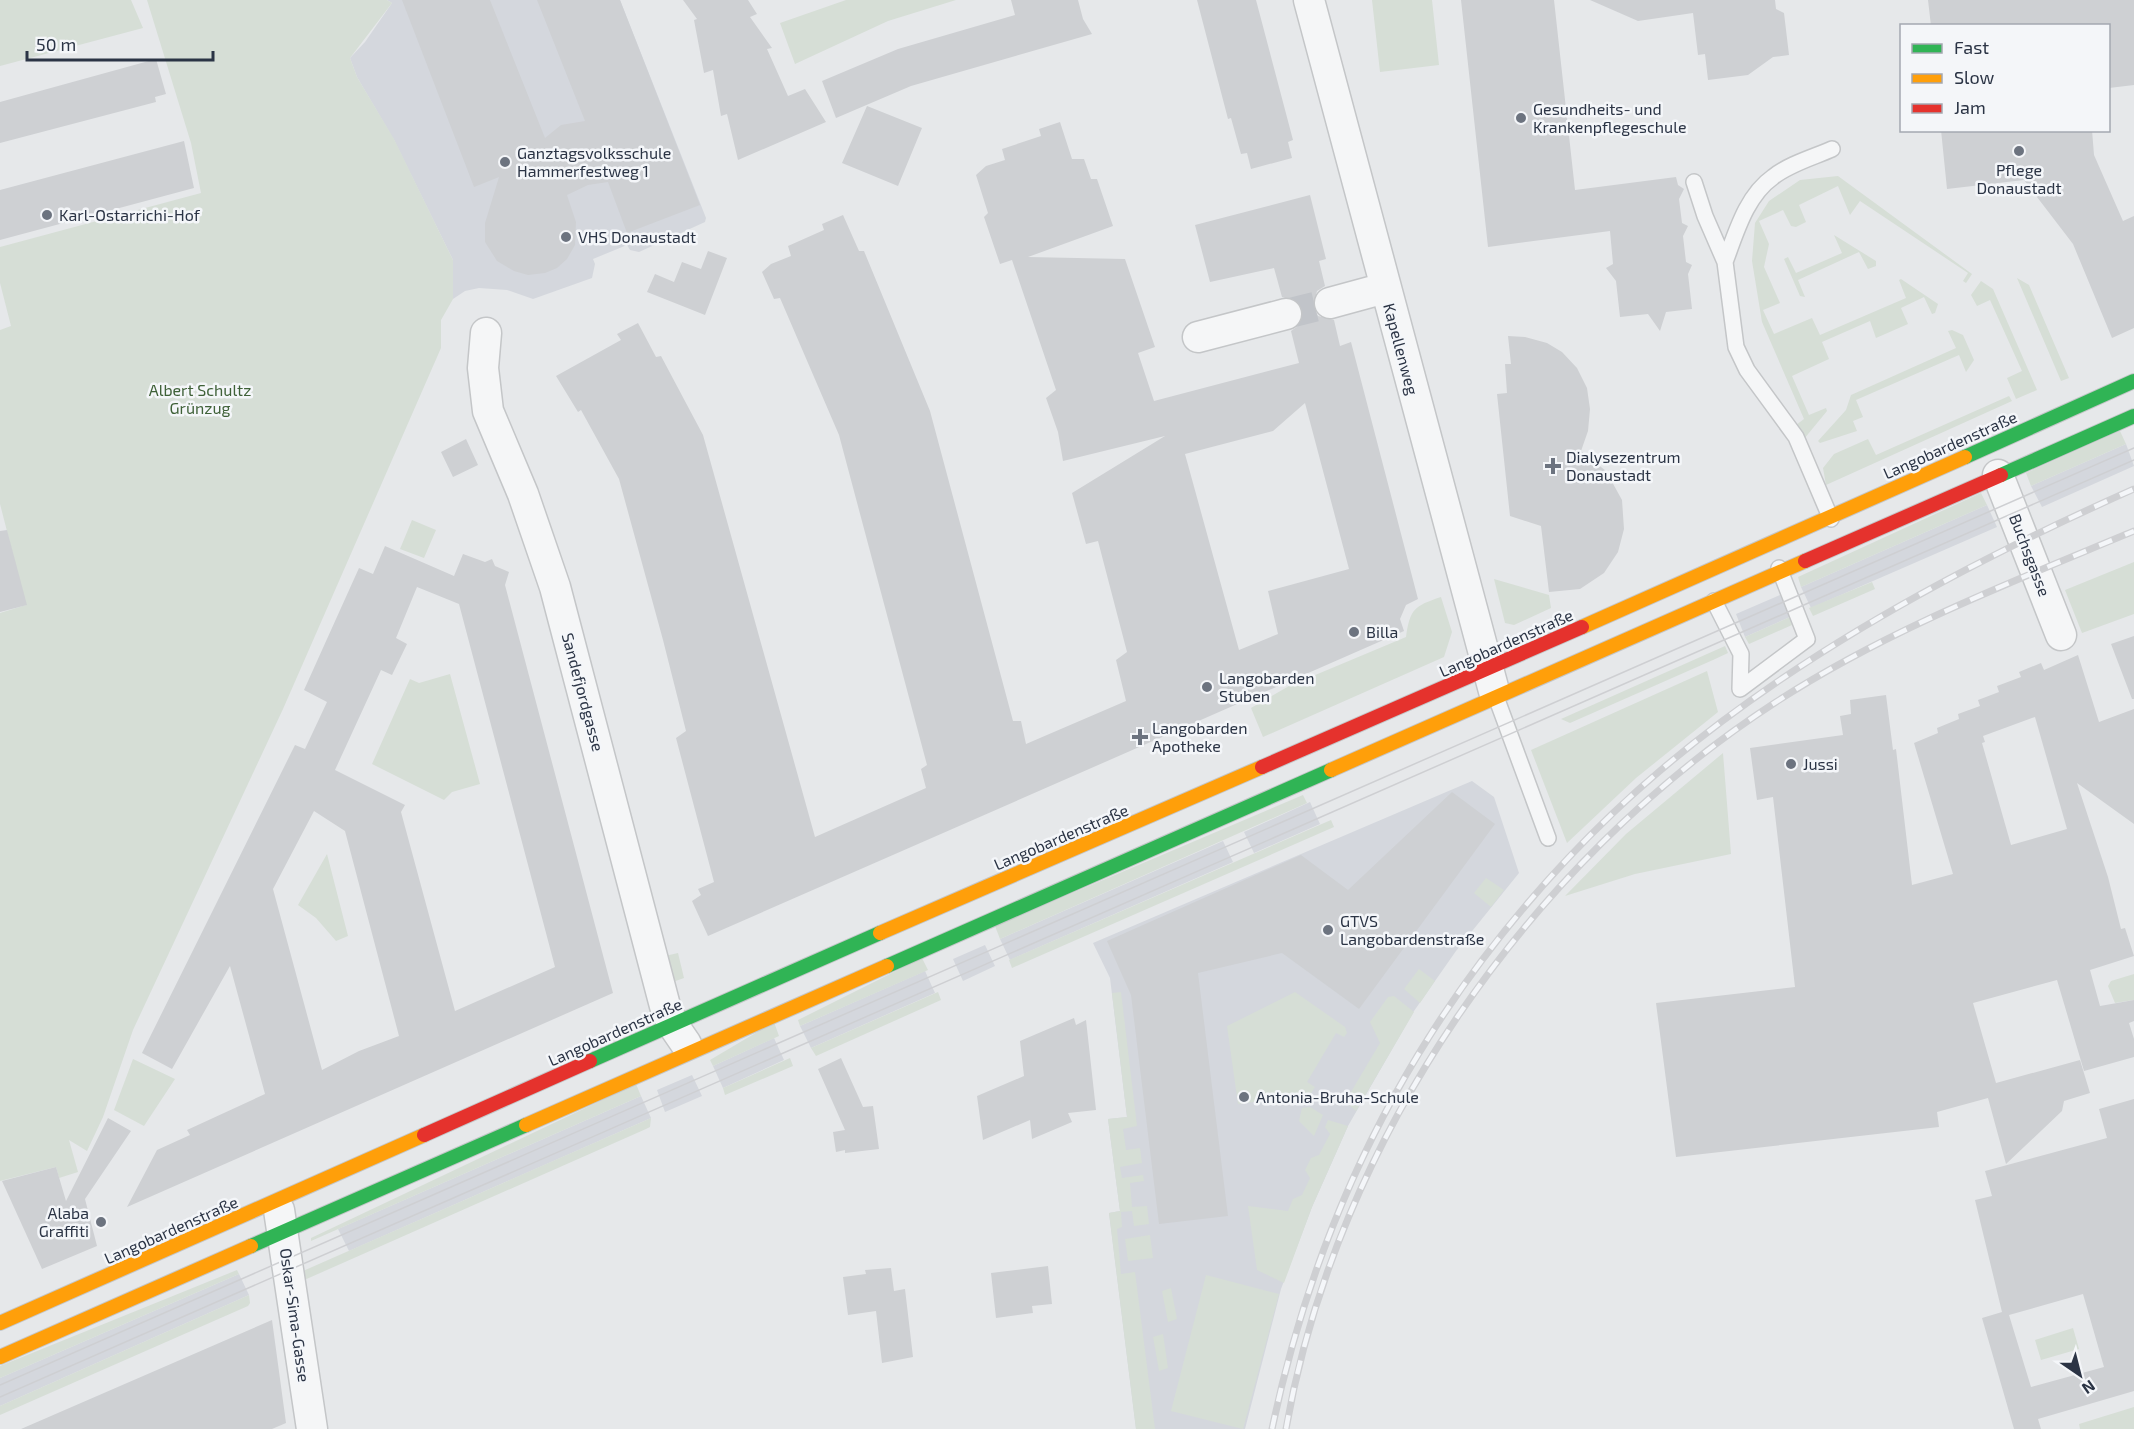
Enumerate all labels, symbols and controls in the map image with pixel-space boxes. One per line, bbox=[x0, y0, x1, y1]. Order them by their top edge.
scale bar bbox=[27, 24, 213, 62]
legend bbox=[1900, 24, 2110, 132]
text: 50 m bbox=[36, 33, 76, 55]
text: Fast bbox=[1954, 36, 1989, 58]
text: Slow bbox=[1954, 66, 1995, 88]
text: Jam bbox=[1954, 96, 1986, 118]
place label: Gesundheits- und Krankenpflegeschule bbox=[1533, 99, 1686, 136]
marker: Gesundheits- und Krankenpflegeschule bbox=[1514, 111, 1528, 125]
place label: Ganztagsvolksschule Hammerfestweg 1 bbox=[517, 143, 671, 180]
marker: Pflege Donaustadt bbox=[2012, 144, 2026, 158]
marker: Ganztagsvolksschule Hammerfestweg 1 bbox=[498, 155, 512, 169]
place label: Pflege Donaustadt bbox=[1976, 160, 2062, 197]
place label: Karl-Ostarrichi-Hof bbox=[59, 205, 201, 224]
marker: Karl-Ostarrichi-Hof bbox=[40, 208, 54, 222]
place label: VHS Donaustadt bbox=[578, 227, 696, 246]
marker: VHS Donaustadt bbox=[559, 230, 573, 244]
street label: Kapellenweg bbox=[1380, 301, 1423, 397]
park label: Albert Schultz Grünzug bbox=[149, 380, 251, 417]
street label: Langobardenstraße bbox=[1880, 407, 2020, 483]
place label: Dialysezentrum Donaustadt bbox=[1566, 447, 1681, 484]
marker: Dialysezentrum Donaustadt bbox=[1544, 457, 1562, 475]
street label: Buchsgasse bbox=[2006, 511, 2055, 599]
street label: Langobardenstraße bbox=[1436, 605, 1576, 681]
place label: Billa bbox=[1366, 622, 1398, 641]
marker: Billa bbox=[1347, 625, 1361, 639]
street label: Sandefjordgasse bbox=[558, 631, 608, 753]
place label: Langobarden Stuben bbox=[1219, 668, 1314, 705]
marker: Langobarden Stuben bbox=[1200, 680, 1214, 694]
place label: Langobarden Apotheke bbox=[1152, 718, 1247, 755]
marker: Langobarden Apotheke bbox=[1133, 730, 1147, 744]
place label: Jussi bbox=[1803, 754, 1838, 773]
marker: Jussi bbox=[1784, 757, 1798, 771]
street label: Langobardenstraße bbox=[991, 800, 1131, 873]
place label: GTVS Langobardenstraße bbox=[1340, 911, 1484, 948]
marker: GTVS Langobardenstraße bbox=[1321, 923, 1335, 937]
street label: Langobardenstraße bbox=[545, 994, 685, 1070]
place label: Antonia-Bruha-Schule bbox=[1256, 1087, 1419, 1106]
marker: Antonia-Bruha-Schule bbox=[1237, 1090, 1251, 1104]
street label: Langobardenstraße bbox=[101, 1192, 241, 1268]
place label: Alaba Graffiti bbox=[39, 1203, 89, 1240]
marker: Alaba Graffiti bbox=[94, 1215, 108, 1229]
street label: Oskar-Sima-Gasse bbox=[277, 1247, 314, 1383]
north arrow bbox=[2050, 1345, 2110, 1405]
text: N bbox=[2079, 1377, 2099, 1399]

